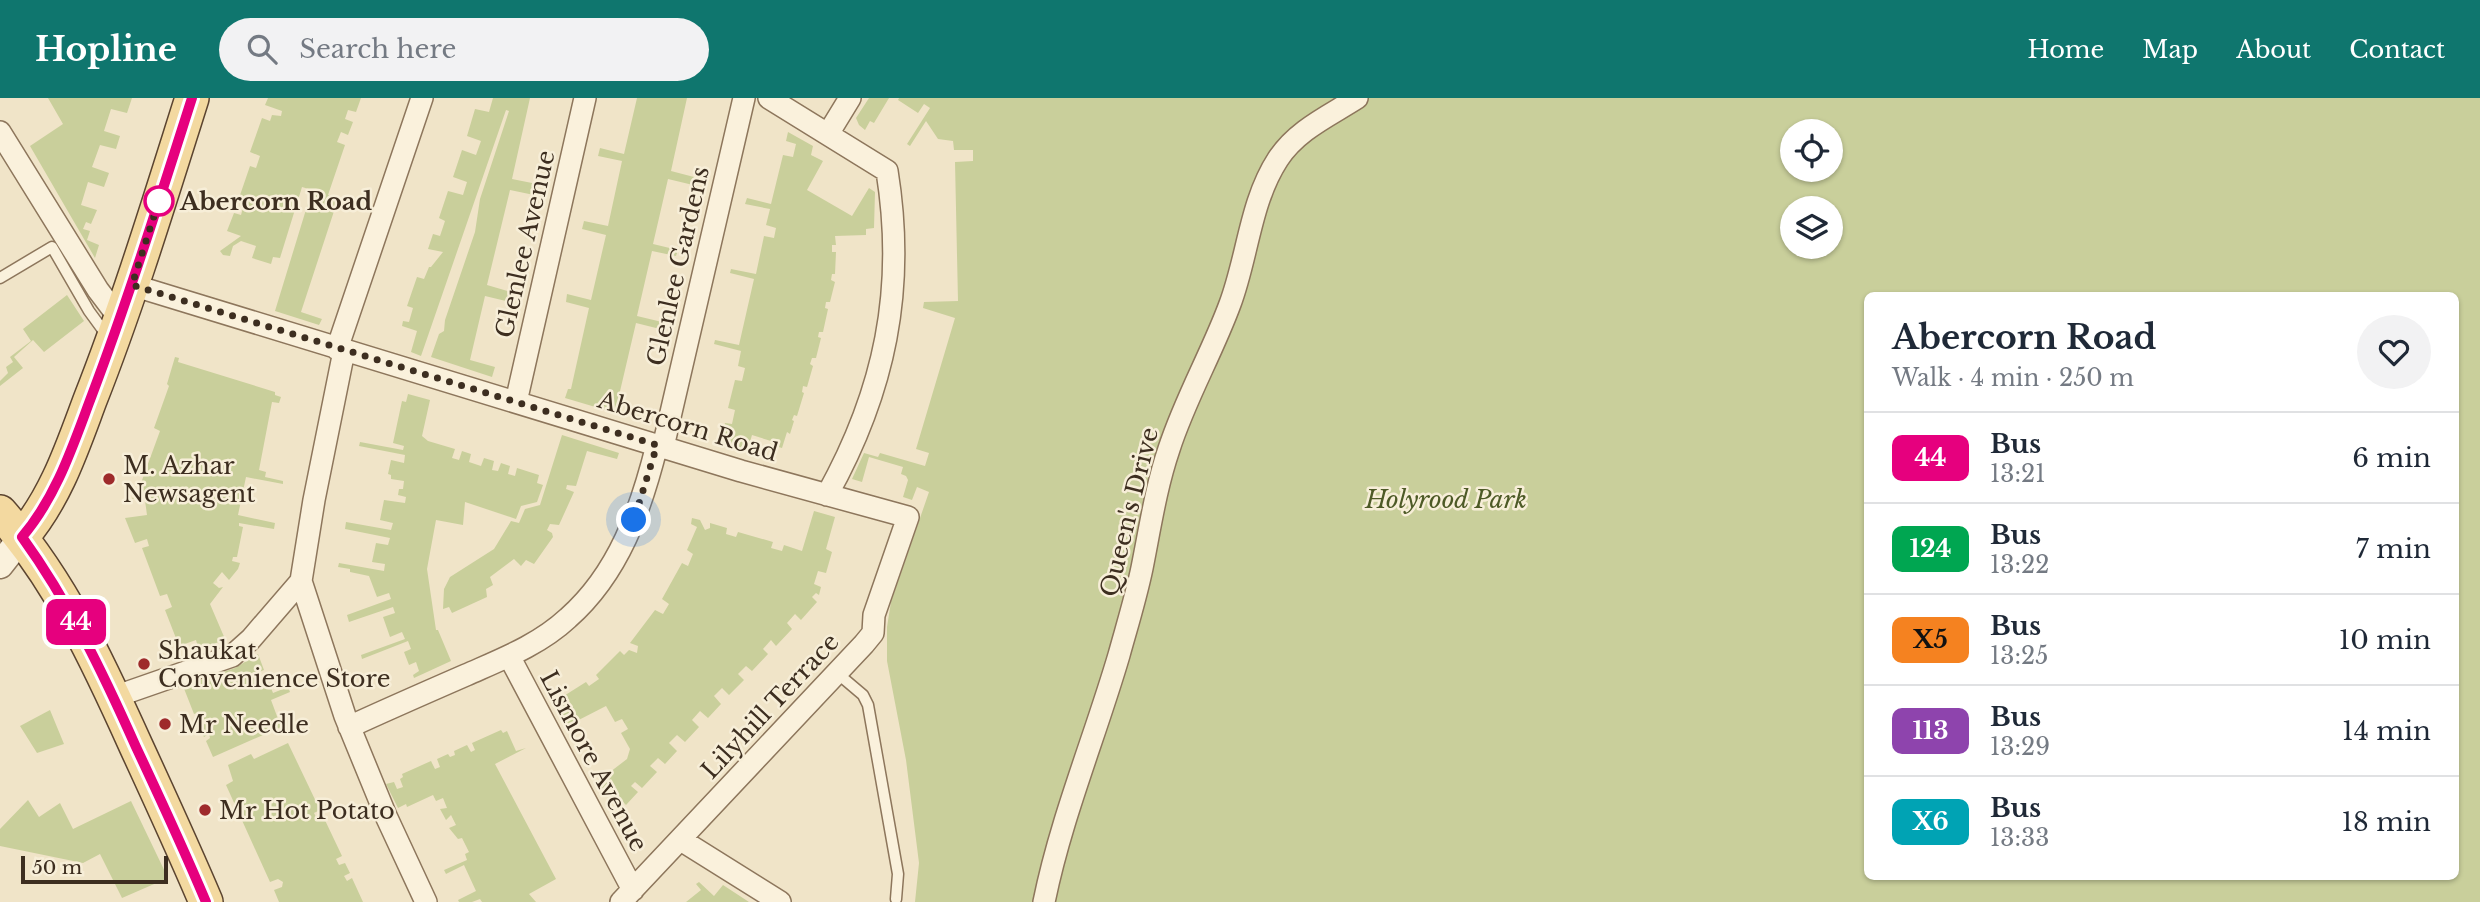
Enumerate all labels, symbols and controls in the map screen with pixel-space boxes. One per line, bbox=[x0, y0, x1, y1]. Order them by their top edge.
search box bbox=[219, 18, 709, 81]
text: Hopline bbox=[35, 29, 177, 70]
icon: search bbox=[243, 30, 281, 68]
text: Search here bbox=[299, 33, 456, 65]
text: Home bbox=[2028, 35, 2104, 64]
text: Map bbox=[2142, 35, 2198, 64]
text: About bbox=[2236, 35, 2311, 64]
text: Contact bbox=[2349, 35, 2445, 64]
map controls bbox=[1780, 119, 1843, 259]
button: locate bbox=[1780, 119, 1843, 182]
street label: Glenlee Avenue bbox=[489, 147, 561, 341]
street label: Glenlee Gardens bbox=[641, 163, 715, 369]
marker: Abercorn Road bbox=[144, 186, 174, 216]
place label: Abercorn Road bbox=[179, 187, 373, 216]
button: layers bbox=[1780, 196, 1843, 259]
button: heart bbox=[2357, 315, 2431, 389]
text: Abercorn Road bbox=[1892, 317, 2156, 358]
text: Walk · 4 min · 250 m bbox=[1892, 364, 2134, 392]
street label: Abercorn Road bbox=[594, 385, 781, 467]
street label: Queen's Drive bbox=[1094, 424, 1164, 600]
text: Bus bbox=[1990, 428, 2041, 460]
text: 6 min bbox=[2352, 442, 2431, 474]
text: 44 bbox=[1915, 443, 1946, 472]
place label: M. Azhar Newsagent bbox=[123, 451, 255, 508]
text: 13:21 bbox=[1990, 460, 2045, 488]
marker: M. Azhar Newsagent bbox=[101, 471, 117, 487]
park label: Holyrood Park bbox=[1364, 485, 1527, 514]
your location bbox=[616, 502, 651, 537]
text: Bus bbox=[1990, 519, 2041, 551]
text: 7 min bbox=[2356, 533, 2431, 565]
text: 124 bbox=[1909, 534, 1952, 563]
text: 13:22 bbox=[1990, 551, 2049, 579]
line badge: 44 bbox=[44, 599, 108, 645]
text: 44 bbox=[60, 607, 92, 636]
text: Bus bbox=[1990, 610, 2041, 642]
text: 10 min bbox=[2339, 624, 2431, 656]
text: X5 bbox=[1913, 625, 1948, 654]
street label: Lilyhill Terrace bbox=[695, 627, 845, 785]
place label: Shaukat Convenience Store bbox=[158, 636, 390, 693]
text: 13:25 bbox=[1990, 642, 2048, 670]
marker: Shaukat Convenience Store bbox=[136, 656, 152, 672]
street label: Lismore Avenue bbox=[534, 666, 654, 856]
text: Bus bbox=[1990, 701, 2041, 733]
place label: Mr Needle bbox=[179, 710, 309, 739]
text: 14 min bbox=[2342, 715, 2431, 747]
marker: Mr Needle bbox=[157, 716, 173, 732]
text: 113 bbox=[1912, 716, 1949, 745]
text: 13:29 bbox=[1990, 733, 2050, 761]
text: Bus bbox=[1990, 792, 2041, 824]
place label: Mr Hot Potato bbox=[219, 796, 395, 825]
marker: Mr Hot Potato bbox=[197, 802, 213, 818]
text: 18 min bbox=[2342, 806, 2431, 838]
text: X6 bbox=[1912, 807, 1949, 836]
text: 13:33 bbox=[1990, 824, 2049, 852]
scale bar bbox=[21, 853, 168, 885]
text: 50 m bbox=[32, 856, 82, 879]

